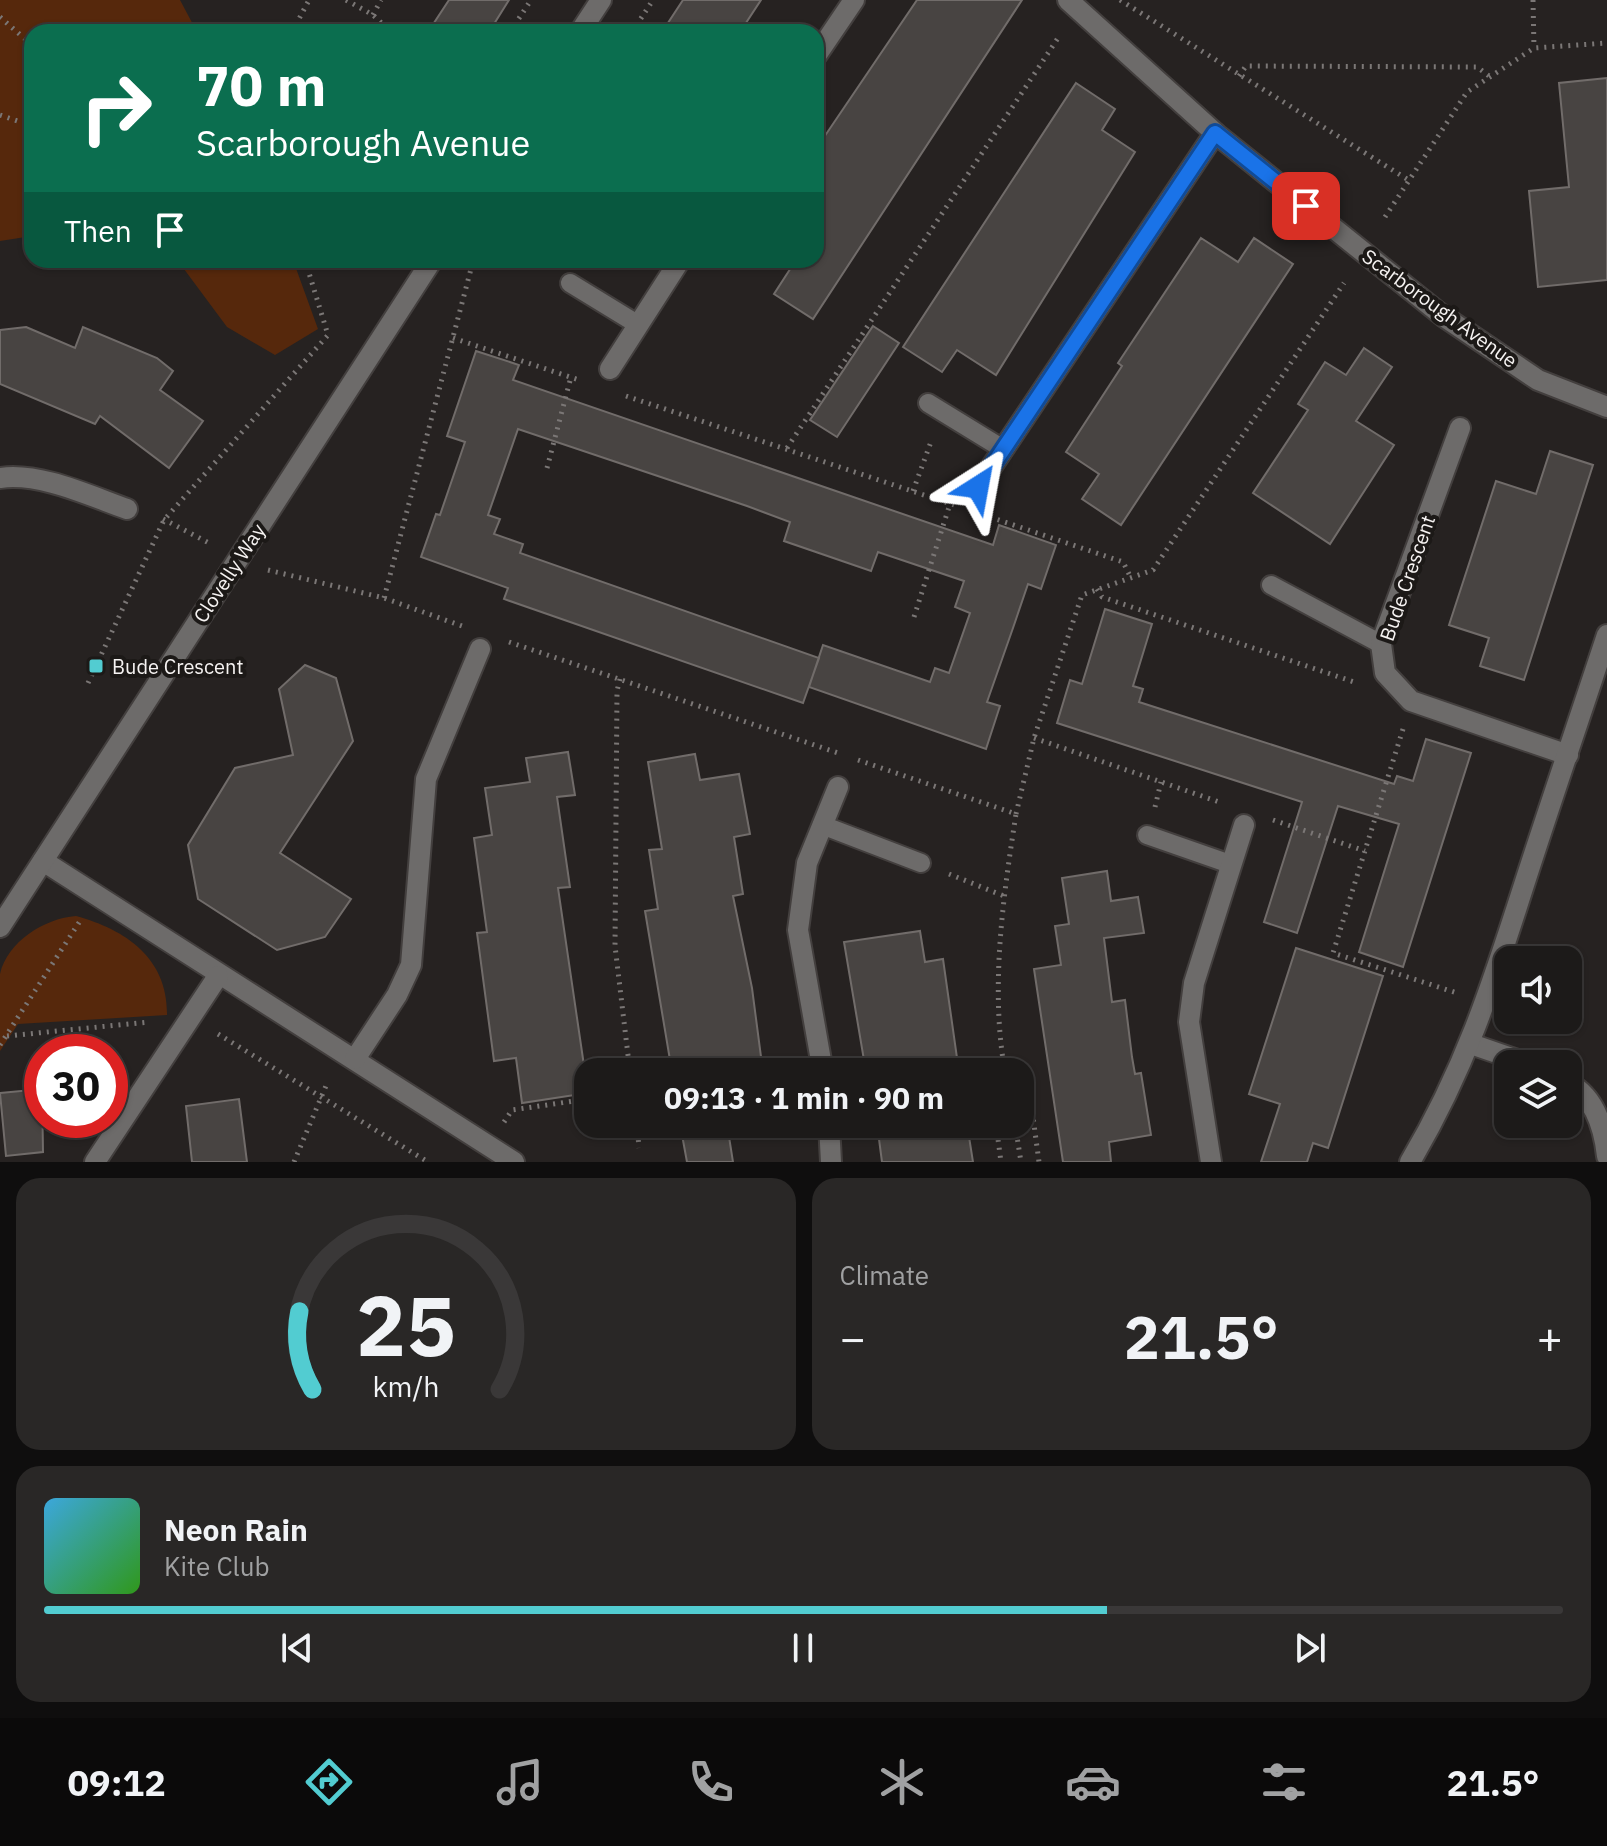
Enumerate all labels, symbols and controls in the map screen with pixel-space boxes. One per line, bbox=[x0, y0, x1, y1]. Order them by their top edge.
text: 70 m bbox=[196, 49, 326, 121]
icon: right bbox=[64, 56, 168, 160]
text: Scarborough Avenue bbox=[196, 119, 530, 166]
pin bbox=[1272, 172, 1340, 240]
icon: arrive bbox=[1284, 184, 1328, 228]
icon: arrive bbox=[148, 208, 192, 252]
text: Then bbox=[64, 211, 132, 250]
street label: Scarborough Avenue bbox=[1357, 242, 1523, 374]
position arrow bbox=[936, 445, 1020, 529]
street label: Bude Crescent bbox=[1373, 511, 1441, 645]
street label: Clovelly Way bbox=[187, 518, 271, 628]
place label: Bude Crescent bbox=[112, 653, 243, 680]
marker: Bude Crescent bbox=[87, 657, 105, 675]
map controls bbox=[1494, 946, 1582, 1138]
button: sound bbox=[1494, 946, 1582, 1034]
speed limit sign: 30 bbox=[24, 1034, 128, 1138]
button: layers bbox=[1494, 1050, 1582, 1138]
text: 09:13 · 1 min · 90 m bbox=[664, 1078, 944, 1117]
text: Climate bbox=[840, 1258, 929, 1292]
text: 25 bbox=[356, 1271, 456, 1379]
text: 21.5° bbox=[1124, 1297, 1279, 1376]
text: − bbox=[840, 1309, 866, 1366]
text: + bbox=[1537, 1309, 1563, 1366]
text: km/h bbox=[372, 1368, 439, 1405]
text: Neon Rain bbox=[164, 1510, 308, 1549]
text: Kite Club bbox=[164, 1549, 269, 1583]
icon: previous bbox=[275, 1626, 319, 1670]
icon: pause bbox=[781, 1626, 825, 1670]
icon: next bbox=[1288, 1626, 1332, 1670]
icon: directions bbox=[301, 1754, 357, 1810]
icon: music bbox=[492, 1754, 548, 1810]
icon: phone bbox=[683, 1754, 739, 1810]
icon: climate bbox=[874, 1754, 930, 1810]
icon: car bbox=[1065, 1754, 1121, 1810]
icon: filters bbox=[1256, 1754, 1312, 1810]
text: 09:12 bbox=[67, 1759, 166, 1806]
text: 21.5° bbox=[1447, 1759, 1539, 1806]

